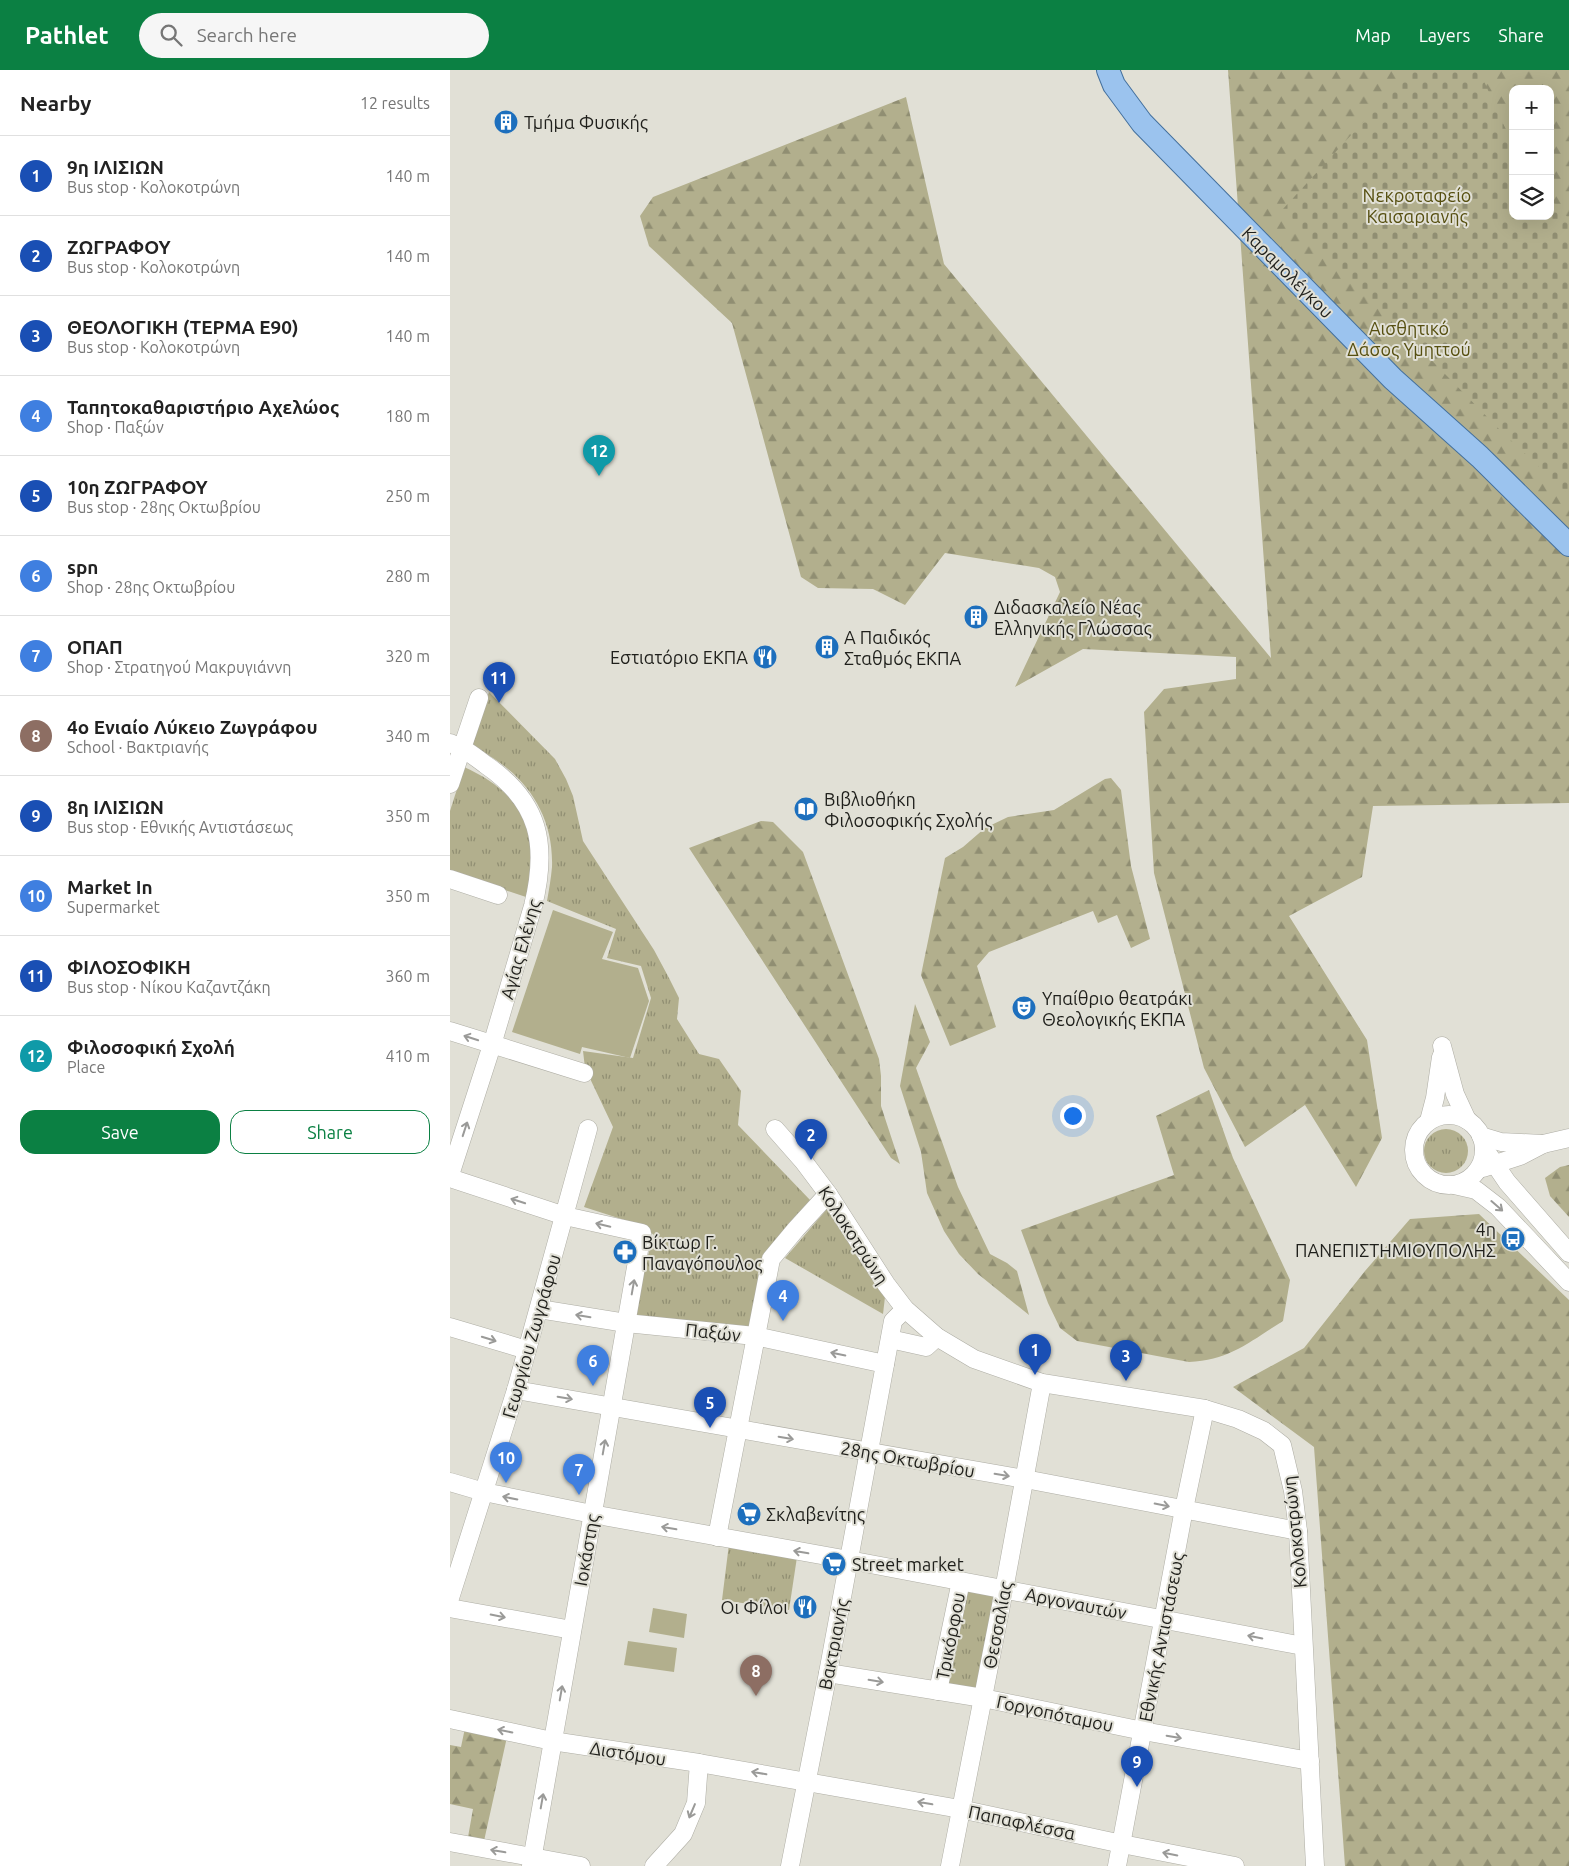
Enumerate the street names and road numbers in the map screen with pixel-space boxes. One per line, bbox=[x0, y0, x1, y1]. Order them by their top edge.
street label: Καραμολέγκου bbox=[1238, 222, 1338, 322]
street label: Αγίας Ελένης bbox=[496, 897, 545, 1002]
street label: Κολοκοτρώνη bbox=[815, 1182, 893, 1288]
street label: Γεωργίου Ζωγράφου bbox=[498, 1252, 564, 1420]
street label: Παξών bbox=[684, 1319, 742, 1345]
street label: 28ης Οκτωβρίου bbox=[839, 1437, 977, 1482]
street label: Κολοκοτρώνη bbox=[1278, 1475, 1310, 1589]
street label: Ιοκάστης bbox=[570, 1513, 603, 1588]
street label: Εθνικής Αντιστάσεως bbox=[1135, 1551, 1188, 1724]
street label: Θεσσαλίας bbox=[979, 1580, 1016, 1671]
street label: Αργοναυτών bbox=[1024, 1583, 1129, 1623]
street label: Τρικόρφου bbox=[932, 1591, 968, 1681]
street label: Βακτριανής bbox=[814, 1597, 853, 1692]
street label: Γοργοπόταμου bbox=[995, 1691, 1115, 1735]
street label: Διστόμου bbox=[588, 1737, 668, 1769]
street label: Παπαφλέσσα bbox=[967, 1801, 1077, 1843]

